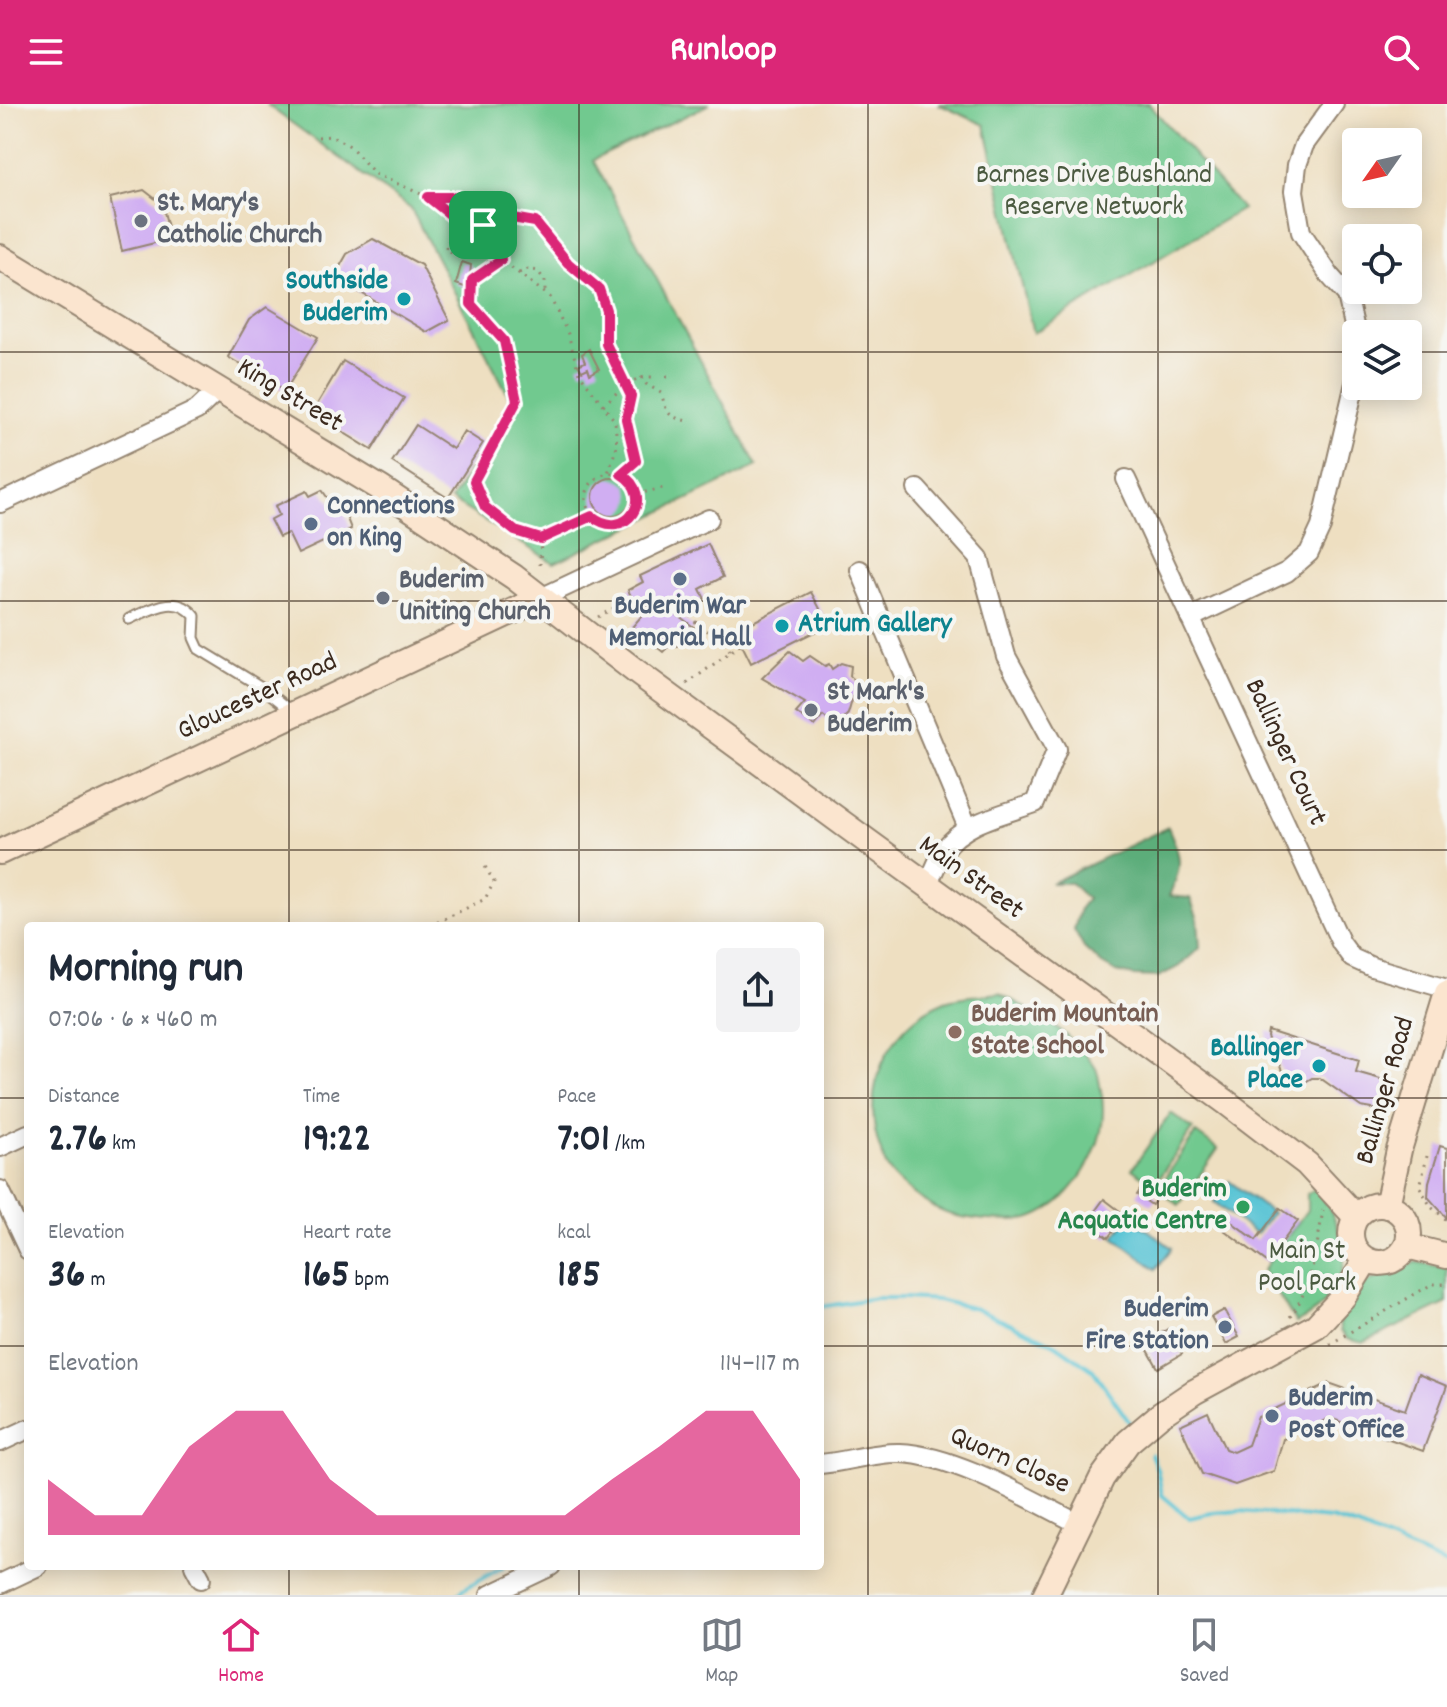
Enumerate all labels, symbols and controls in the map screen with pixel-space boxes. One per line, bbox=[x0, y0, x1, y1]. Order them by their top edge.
text: Runloop bbox=[670, 26, 777, 78]
icon: menu bbox=[24, 30, 68, 74]
icon: search bbox=[1379, 30, 1423, 74]
north arrow bbox=[1342, 128, 1422, 208]
map controls bbox=[1342, 128, 1422, 400]
park label: Barnes Drive Bushland Reserve Network bbox=[976, 157, 1212, 229]
place label: St. Mary's Catholic Church bbox=[157, 185, 322, 257]
pin bbox=[449, 191, 517, 259]
icon: arrive bbox=[461, 203, 505, 247]
marker: St. Mary's Catholic Church bbox=[132, 212, 150, 230]
button: locate bbox=[1342, 224, 1422, 304]
place label: Southside Buderim bbox=[286, 263, 388, 335]
marker: Southside Buderim bbox=[395, 290, 413, 308]
button: layers bbox=[1342, 320, 1422, 400]
street label: King Street bbox=[228, 350, 350, 444]
place label: Connections on King bbox=[327, 488, 456, 560]
marker: Connections on King bbox=[302, 515, 320, 533]
place label: Buderim Uniting Church bbox=[399, 562, 551, 634]
marker: Buderim War Memorial Hall bbox=[671, 570, 689, 588]
place label: Buderim War Memorial Hall bbox=[609, 588, 752, 660]
marker: Buderim Uniting Church bbox=[374, 589, 392, 607]
place label: Atrium Gallery bbox=[798, 606, 953, 646]
marker: Atrium Gallery bbox=[773, 617, 791, 635]
street label: Gloucester Road bbox=[171, 643, 345, 753]
street label: Ballinger Court bbox=[1232, 673, 1336, 833]
place label: St Mark's Buderim bbox=[827, 674, 925, 746]
marker: St Mark's Buderim bbox=[802, 701, 820, 719]
street label: Main Street bbox=[909, 827, 1031, 931]
text: Morning run bbox=[48, 940, 243, 1003]
button: share bbox=[716, 948, 800, 1032]
place label: Buderim Mountain State School bbox=[971, 996, 1158, 1068]
text: 07:06 · 6 × 460 m bbox=[48, 1002, 218, 1039]
street label: Ballinger Road bbox=[1347, 1013, 1427, 1169]
marker: Buderim Mountain State School bbox=[946, 1023, 964, 1041]
place label: Ballinger Place bbox=[1210, 1030, 1304, 1102]
marker: Ballinger Place bbox=[1310, 1057, 1328, 1075]
text: Distance bbox=[48, 1082, 120, 1113]
text: Time bbox=[303, 1082, 340, 1113]
text: Pace bbox=[557, 1082, 596, 1113]
text: 2.76 bbox=[48, 1113, 107, 1170]
text: 19:22 bbox=[303, 1113, 371, 1170]
text: 7:01 bbox=[557, 1113, 610, 1170]
text: km bbox=[107, 1129, 136, 1160]
text: /km bbox=[610, 1129, 645, 1160]
place label: Buderim Acquatic Centre bbox=[1058, 1171, 1227, 1243]
marker: Buderim Acquatic Centre bbox=[1234, 1198, 1252, 1216]
text: Elevation bbox=[48, 1218, 125, 1249]
text: Heart rate bbox=[303, 1218, 392, 1249]
text: kcal bbox=[557, 1218, 591, 1249]
park label: Main St Pool Park bbox=[1258, 1233, 1356, 1305]
text: 36 bbox=[48, 1249, 85, 1306]
text: 165 bbox=[303, 1249, 350, 1306]
text: 185 bbox=[557, 1249, 601, 1306]
text: m bbox=[85, 1265, 106, 1296]
text: bpm bbox=[350, 1265, 389, 1296]
place label: Buderim Fire Station bbox=[1086, 1291, 1209, 1363]
marker: Buderim Fire Station bbox=[1216, 1318, 1234, 1336]
text: Elevation bbox=[48, 1346, 138, 1383]
text: 114–117 m bbox=[720, 1346, 800, 1383]
place label: Buderim Post Office bbox=[1288, 1380, 1405, 1452]
marker: Buderim Post Office bbox=[1263, 1407, 1281, 1425]
street label: Quorn Close bbox=[943, 1418, 1075, 1506]
tab: Home bbox=[218, 1613, 264, 1692]
tab: Map bbox=[700, 1613, 744, 1692]
tab: Saved bbox=[1180, 1613, 1229, 1692]

